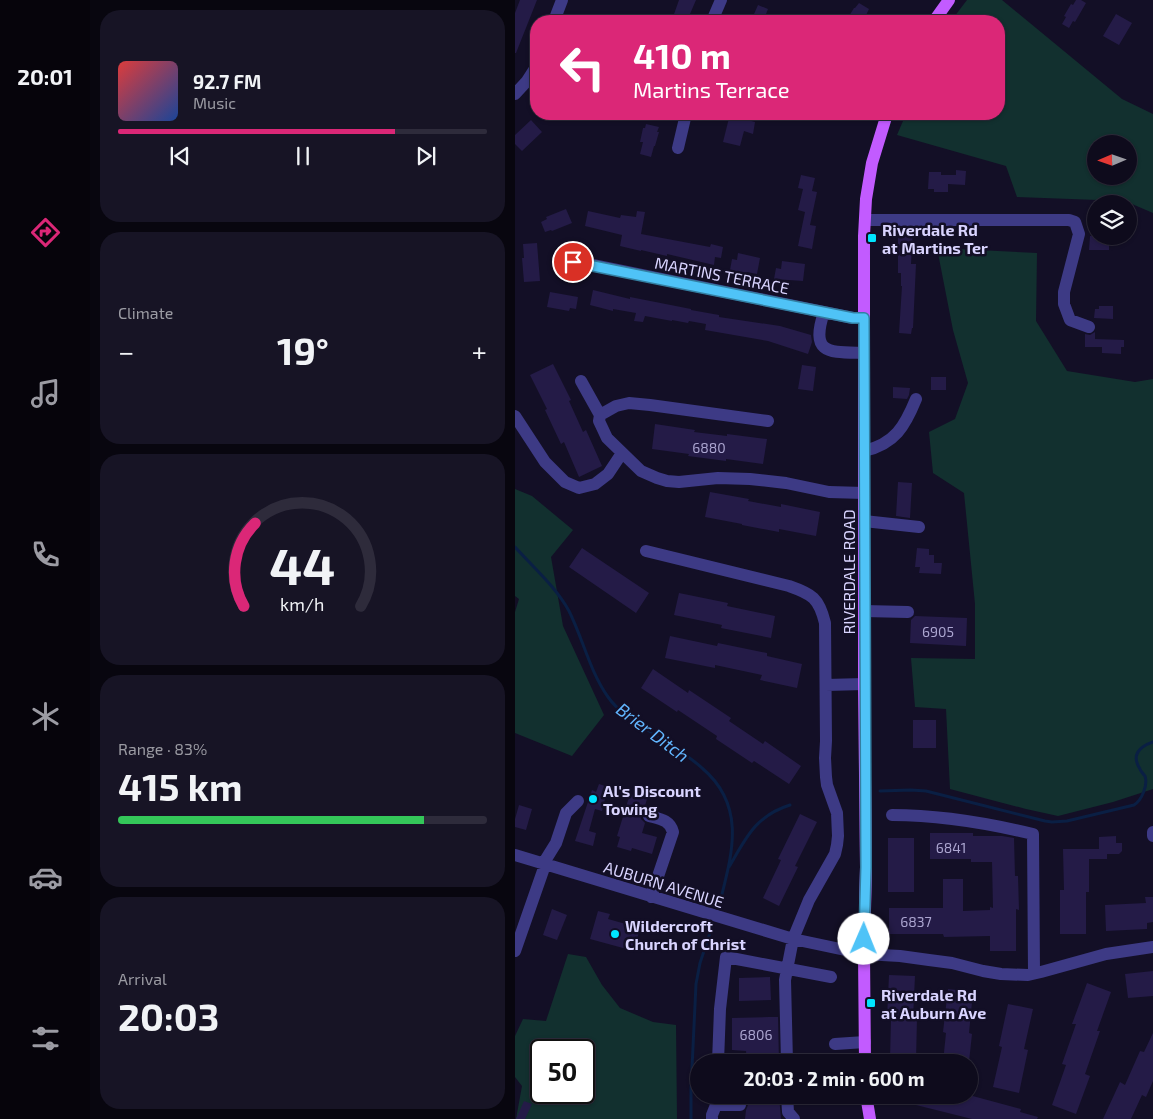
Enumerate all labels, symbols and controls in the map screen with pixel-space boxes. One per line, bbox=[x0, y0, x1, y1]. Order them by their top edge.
text: 410 m bbox=[633, 34, 731, 76]
icon: left bbox=[550, 35, 615, 100]
text: 20:01 bbox=[17, 63, 73, 89]
text: 92.7 FM bbox=[193, 70, 261, 93]
text: Martins Terrace bbox=[633, 76, 790, 102]
text: Music bbox=[193, 93, 236, 112]
north arrow bbox=[1087, 135, 1137, 185]
map controls bbox=[1087, 135, 1137, 245]
icon: previous bbox=[166, 142, 194, 170]
icon: pause bbox=[289, 142, 317, 170]
icon: next bbox=[412, 142, 440, 170]
button: layers bbox=[1087, 195, 1137, 245]
icon: directions bbox=[28, 215, 63, 250]
place label: Riverdale Rd at Martins Ter bbox=[882, 220, 988, 257]
marker: Riverdale Rd at Martins Ter bbox=[866, 232, 878, 244]
pin bbox=[552, 241, 594, 283]
icon: arrive bbox=[559, 248, 587, 276]
street label: MARTINS TERRACE bbox=[653, 253, 791, 297]
text: Climate bbox=[118, 303, 173, 322]
text: 19° bbox=[277, 327, 329, 373]
text: − bbox=[118, 334, 134, 368]
text: + bbox=[472, 334, 487, 368]
icon: music bbox=[28, 376, 63, 411]
house number: 6880 bbox=[692, 439, 726, 456]
street label: RIVERDALE ROAD bbox=[839, 509, 858, 635]
text: 44 bbox=[269, 533, 336, 595]
icon: phone bbox=[28, 537, 63, 572]
text: km/h bbox=[280, 593, 325, 615]
house number: 6905 bbox=[922, 623, 954, 640]
water label: Brier Ditch bbox=[612, 698, 694, 766]
icon: climate bbox=[28, 699, 63, 734]
text: Range · 83% bbox=[118, 739, 207, 758]
text: 415 km bbox=[118, 763, 243, 809]
place label: Al's Discount Towing bbox=[603, 781, 701, 818]
marker: Al's Discount Towing bbox=[587, 793, 599, 805]
house number: 6841 bbox=[936, 839, 966, 856]
street label: AUBURN AVENUE bbox=[602, 857, 726, 911]
icon: car bbox=[28, 860, 63, 895]
position arrow bbox=[837, 912, 889, 964]
house number: 6837 bbox=[900, 913, 932, 930]
place label: Wildercroft Church of Christ bbox=[625, 916, 746, 953]
marker: Wildercroft Church of Christ bbox=[609, 928, 621, 940]
text: Arrival bbox=[118, 969, 167, 988]
place label: Riverdale Rd at Auburn Ave bbox=[881, 985, 986, 1022]
text: 20:03 bbox=[118, 993, 219, 1039]
marker: Riverdale Rd at Auburn Ave bbox=[865, 997, 877, 1009]
icon: filters bbox=[28, 1021, 63, 1056]
house number: 6806 bbox=[740, 1026, 772, 1043]
speed limit sign: 50 bbox=[530, 1039, 595, 1104]
text: 20:03 · 2 min · 600 m bbox=[743, 1067, 925, 1090]

